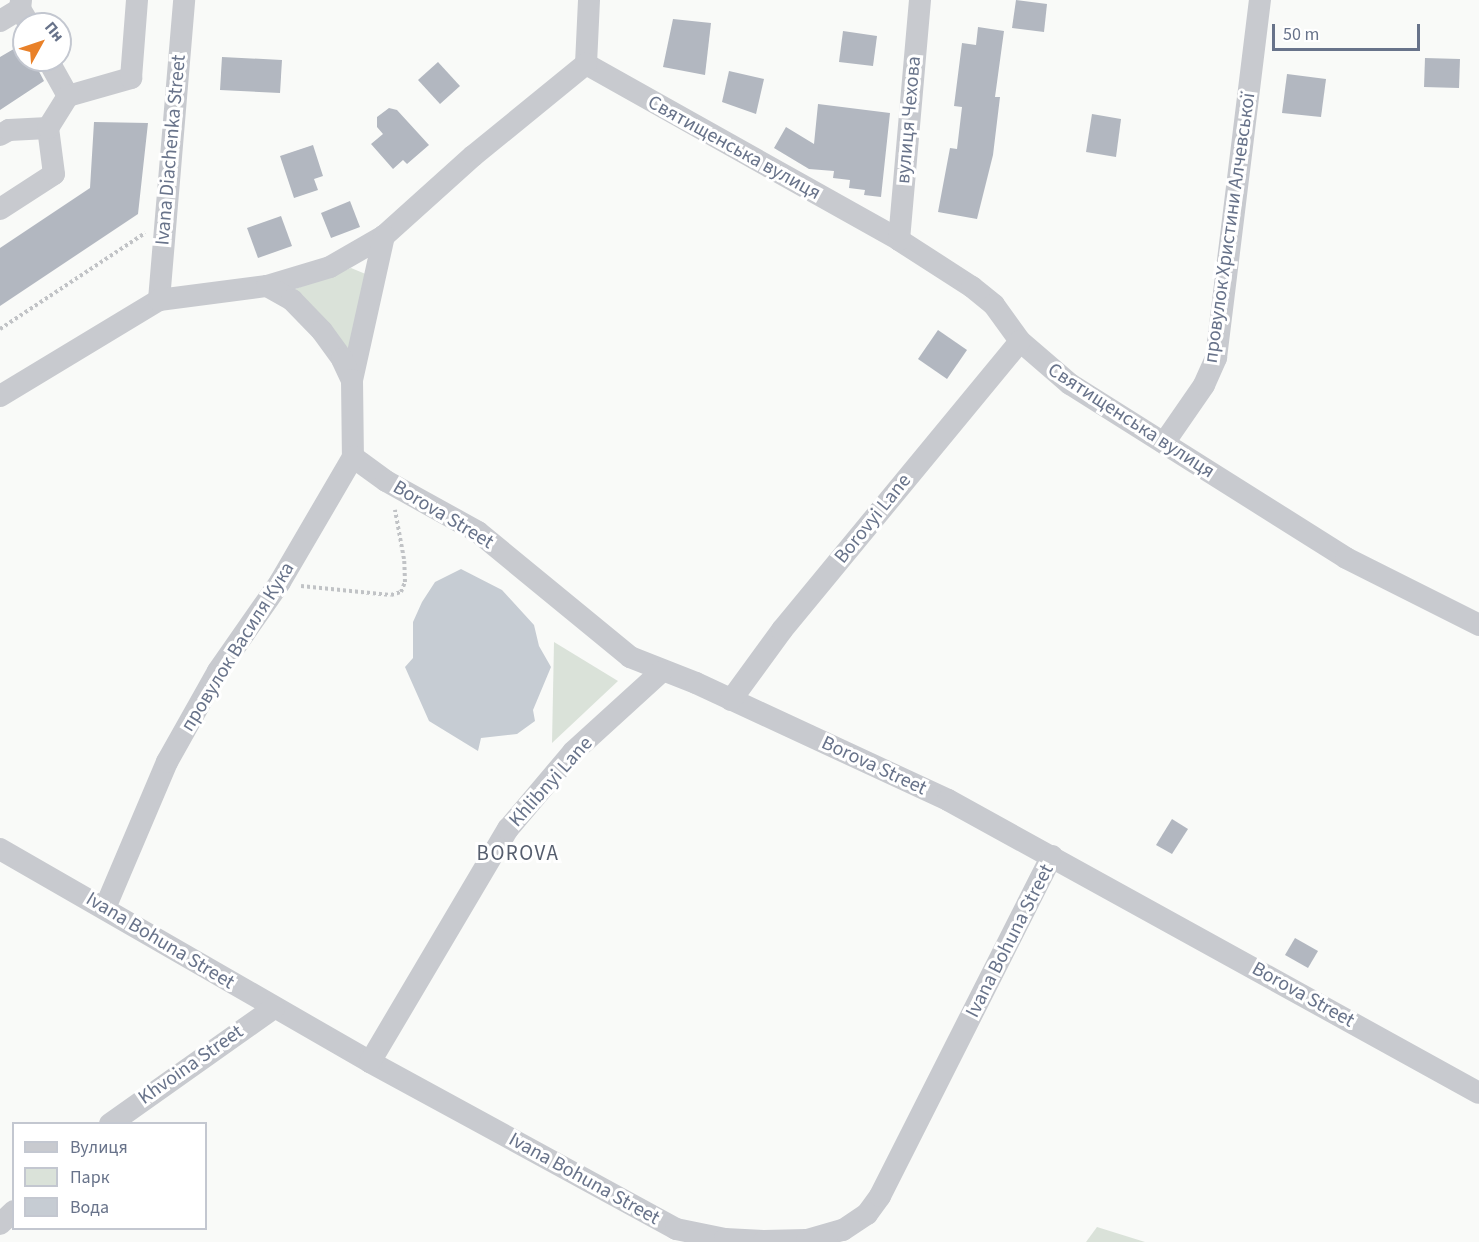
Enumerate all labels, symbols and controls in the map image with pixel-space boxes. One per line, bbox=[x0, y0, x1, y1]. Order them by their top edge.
north arrow bbox=[12, 12, 72, 72]
scale bar bbox=[1275, 12, 1424, 50]
text: Пн bbox=[39, 17, 69, 46]
text: 50 m bbox=[1283, 22, 1319, 47]
street label: Ivana Diachenka Street bbox=[151, 54, 191, 246]
street label: вулиця Чехова bbox=[891, 55, 927, 185]
street label: Святищенська вулиця bbox=[643, 90, 825, 206]
street label: провулок Христини Алчевської bbox=[1199, 91, 1261, 365]
street label: Святищенська вулиця bbox=[1043, 358, 1219, 484]
street label: Borovyi Lane bbox=[830, 469, 916, 569]
street label: Borova Street bbox=[388, 476, 498, 554]
street label: провулок Василя Кука bbox=[176, 558, 300, 736]
street label: Borova Street bbox=[818, 731, 930, 801]
street label: Khlibnyi Lane bbox=[504, 732, 598, 832]
district label: BOROVA bbox=[477, 840, 559, 866]
street label: Ivana Bohuna Street bbox=[961, 860, 1059, 1022]
street label: Ivana Bohuna Street bbox=[81, 887, 239, 995]
street label: Borova Street bbox=[1248, 957, 1358, 1033]
street label: Khvoina Street bbox=[134, 1020, 248, 1110]
legend bbox=[12, 1122, 207, 1230]
street label: Ivana Bohuna Street bbox=[504, 1128, 664, 1230]
text: Вулиця bbox=[70, 1135, 128, 1160]
text: Парк bbox=[70, 1165, 110, 1190]
text: Вода bbox=[70, 1195, 109, 1220]

